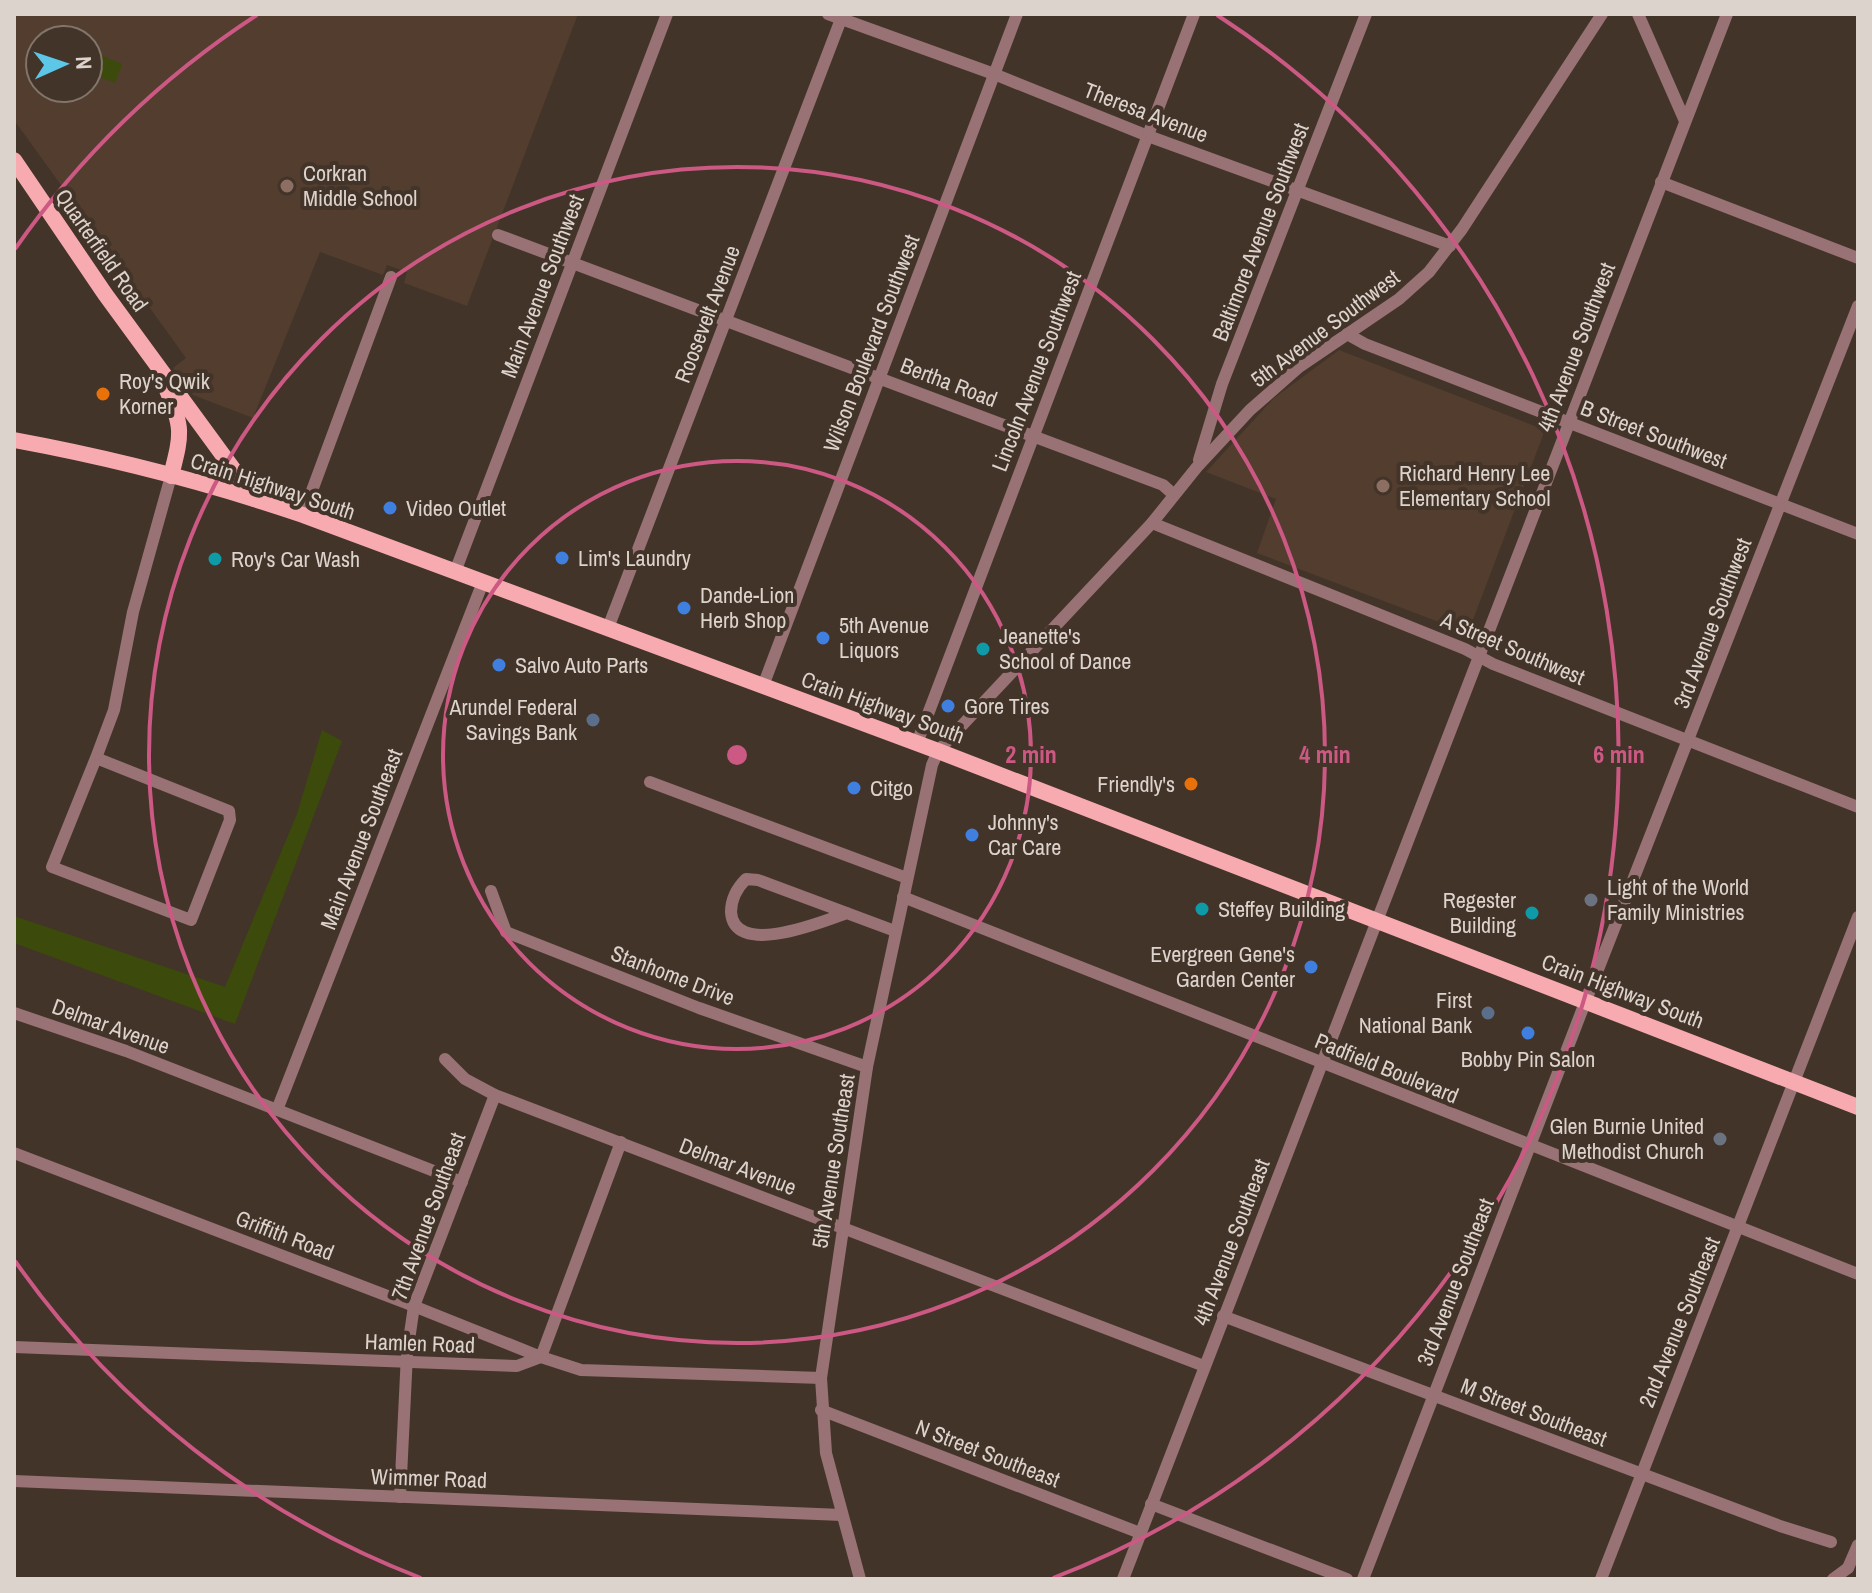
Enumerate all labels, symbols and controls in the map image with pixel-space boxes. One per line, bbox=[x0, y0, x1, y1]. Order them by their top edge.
north arrow bbox=[24, 24, 104, 104]
text: N bbox=[69, 56, 99, 70]
street label: Theresa Avenue bbox=[1079, 75, 1213, 149]
street label: Baltimore Avenue Southwest bbox=[1205, 119, 1315, 345]
place label: Corkran Middle School bbox=[303, 158, 417, 213]
marker: Corkran Middle School bbox=[278, 177, 296, 195]
street label: Quarterfield Road bbox=[49, 183, 155, 317]
street label: Main Avenue Southwest bbox=[493, 190, 591, 382]
street label: Wilson Boulevard Southwest bbox=[816, 230, 926, 456]
street label: Roosevelt Avenue bbox=[667, 241, 747, 387]
street label: 4th Avenue Southwest bbox=[1530, 258, 1622, 436]
street label: 5th Avenue Southwest bbox=[1244, 262, 1406, 394]
street label: Lincoln Avenue Southwest bbox=[984, 267, 1088, 475]
street label: Bertha Road bbox=[896, 350, 1002, 414]
place label: Roy's Qwik Korner bbox=[119, 366, 211, 421]
marker: Roy's Qwik Korner bbox=[94, 385, 112, 403]
street label: B Street Southwest bbox=[1577, 392, 1731, 476]
street label: Crain Highway South bbox=[187, 445, 359, 527]
place label: Richard Henry Lee Elementary School bbox=[1399, 458, 1550, 513]
marker: Richard Henry Lee Elementary School bbox=[1374, 477, 1392, 495]
place label: Video Outlet bbox=[406, 493, 506, 523]
marker: Video Outlet bbox=[381, 499, 399, 517]
street label: 3rd Avenue Southwest bbox=[1666, 533, 1758, 713]
place label: Lim's Laundry bbox=[578, 543, 691, 573]
place label: Roy's Car Wash bbox=[231, 544, 360, 574]
marker: Lim's Laundry bbox=[553, 549, 571, 567]
marker: Roy's Car Wash bbox=[206, 550, 224, 568]
place label: Dande-Lion Herb Shop bbox=[700, 580, 794, 635]
marker: Dande-Lion Herb Shop bbox=[675, 599, 693, 617]
street label: A Street Southwest bbox=[1436, 604, 1589, 692]
place label: 5th Avenue Liquors bbox=[839, 610, 929, 665]
place label: Jeanette's School of Dance bbox=[999, 621, 1131, 676]
marker: 5th Avenue Liquors bbox=[814, 629, 832, 647]
marker: Jeanette's School of Dance bbox=[974, 640, 992, 658]
place label: Salvo Auto Parts bbox=[515, 650, 648, 680]
marker: Salvo Auto Parts bbox=[490, 656, 508, 674]
street label: Crain Highway South bbox=[797, 664, 969, 750]
place label: Gore Tires bbox=[964, 691, 1050, 721]
place label: Arundel Federal Savings Bank bbox=[449, 692, 578, 747]
marker: Gore Tires bbox=[939, 697, 957, 715]
marker: Arundel Federal Savings Bank bbox=[584, 711, 602, 729]
text: 2 min bbox=[1005, 738, 1057, 770]
text: 4 min bbox=[1299, 738, 1351, 770]
text: 6 min bbox=[1593, 738, 1645, 770]
centre of rings bbox=[723, 741, 751, 769]
street label: Main Avenue Southeast bbox=[313, 744, 409, 934]
place label: Friendly's bbox=[1097, 769, 1175, 799]
place label: Citgo bbox=[870, 773, 913, 803]
marker: Friendly's bbox=[1182, 775, 1200, 793]
marker: Citgo bbox=[845, 779, 863, 797]
place label: Johnny's Car Care bbox=[988, 807, 1061, 862]
marker: Johnny's Car Care bbox=[963, 826, 981, 844]
place label: Light of the World Family Ministries bbox=[1607, 872, 1749, 927]
place label: Regester Building bbox=[1443, 885, 1516, 940]
marker: Light of the World Family Ministries bbox=[1582, 891, 1600, 909]
place label: Steffey Building bbox=[1218, 894, 1345, 924]
marker: Steffey Building bbox=[1193, 900, 1211, 918]
marker: Regester Building bbox=[1523, 904, 1541, 922]
street label: Stanhome Drive bbox=[607, 938, 739, 1012]
place label: Evergreen Gene's Garden Center bbox=[1150, 939, 1295, 994]
street label: Crain Highway South bbox=[1538, 946, 1708, 1036]
marker: Evergreen Gene's Garden Center bbox=[1302, 958, 1320, 976]
place label: First National Bank bbox=[1359, 985, 1473, 1040]
street label: Delmar Avenue bbox=[48, 991, 174, 1061]
marker: First National Bank bbox=[1479, 1004, 1497, 1022]
marker: Bobby Pin Salon bbox=[1519, 1024, 1537, 1042]
street label: Padfield Boulevard bbox=[1311, 1026, 1463, 1110]
place label: Bobby Pin Salon bbox=[1461, 1044, 1595, 1074]
street label: 5th Avenue Southeast bbox=[804, 1072, 862, 1250]
place label: Glen Burnie United Methodist Church bbox=[1550, 1111, 1704, 1166]
street label: 7th Avenue Southeast bbox=[384, 1128, 472, 1304]
street label: Delmar Avenue bbox=[675, 1130, 801, 1202]
marker: Glen Burnie United Methodist Church bbox=[1711, 1130, 1729, 1148]
street label: 4th Avenue Southeast bbox=[1185, 1154, 1277, 1330]
street label: 3rd Avenue Southeast bbox=[1409, 1194, 1501, 1370]
street label: Griffith Road bbox=[232, 1203, 338, 1267]
street label: 2nd Avenue Southeast bbox=[1631, 1232, 1727, 1412]
street label: Hamlen Road bbox=[364, 1326, 476, 1360]
street label: M Street Southeast bbox=[1457, 1370, 1611, 1454]
street label: N Street Southeast bbox=[911, 1412, 1065, 1494]
street label: Wimmer Road bbox=[370, 1461, 488, 1495]

